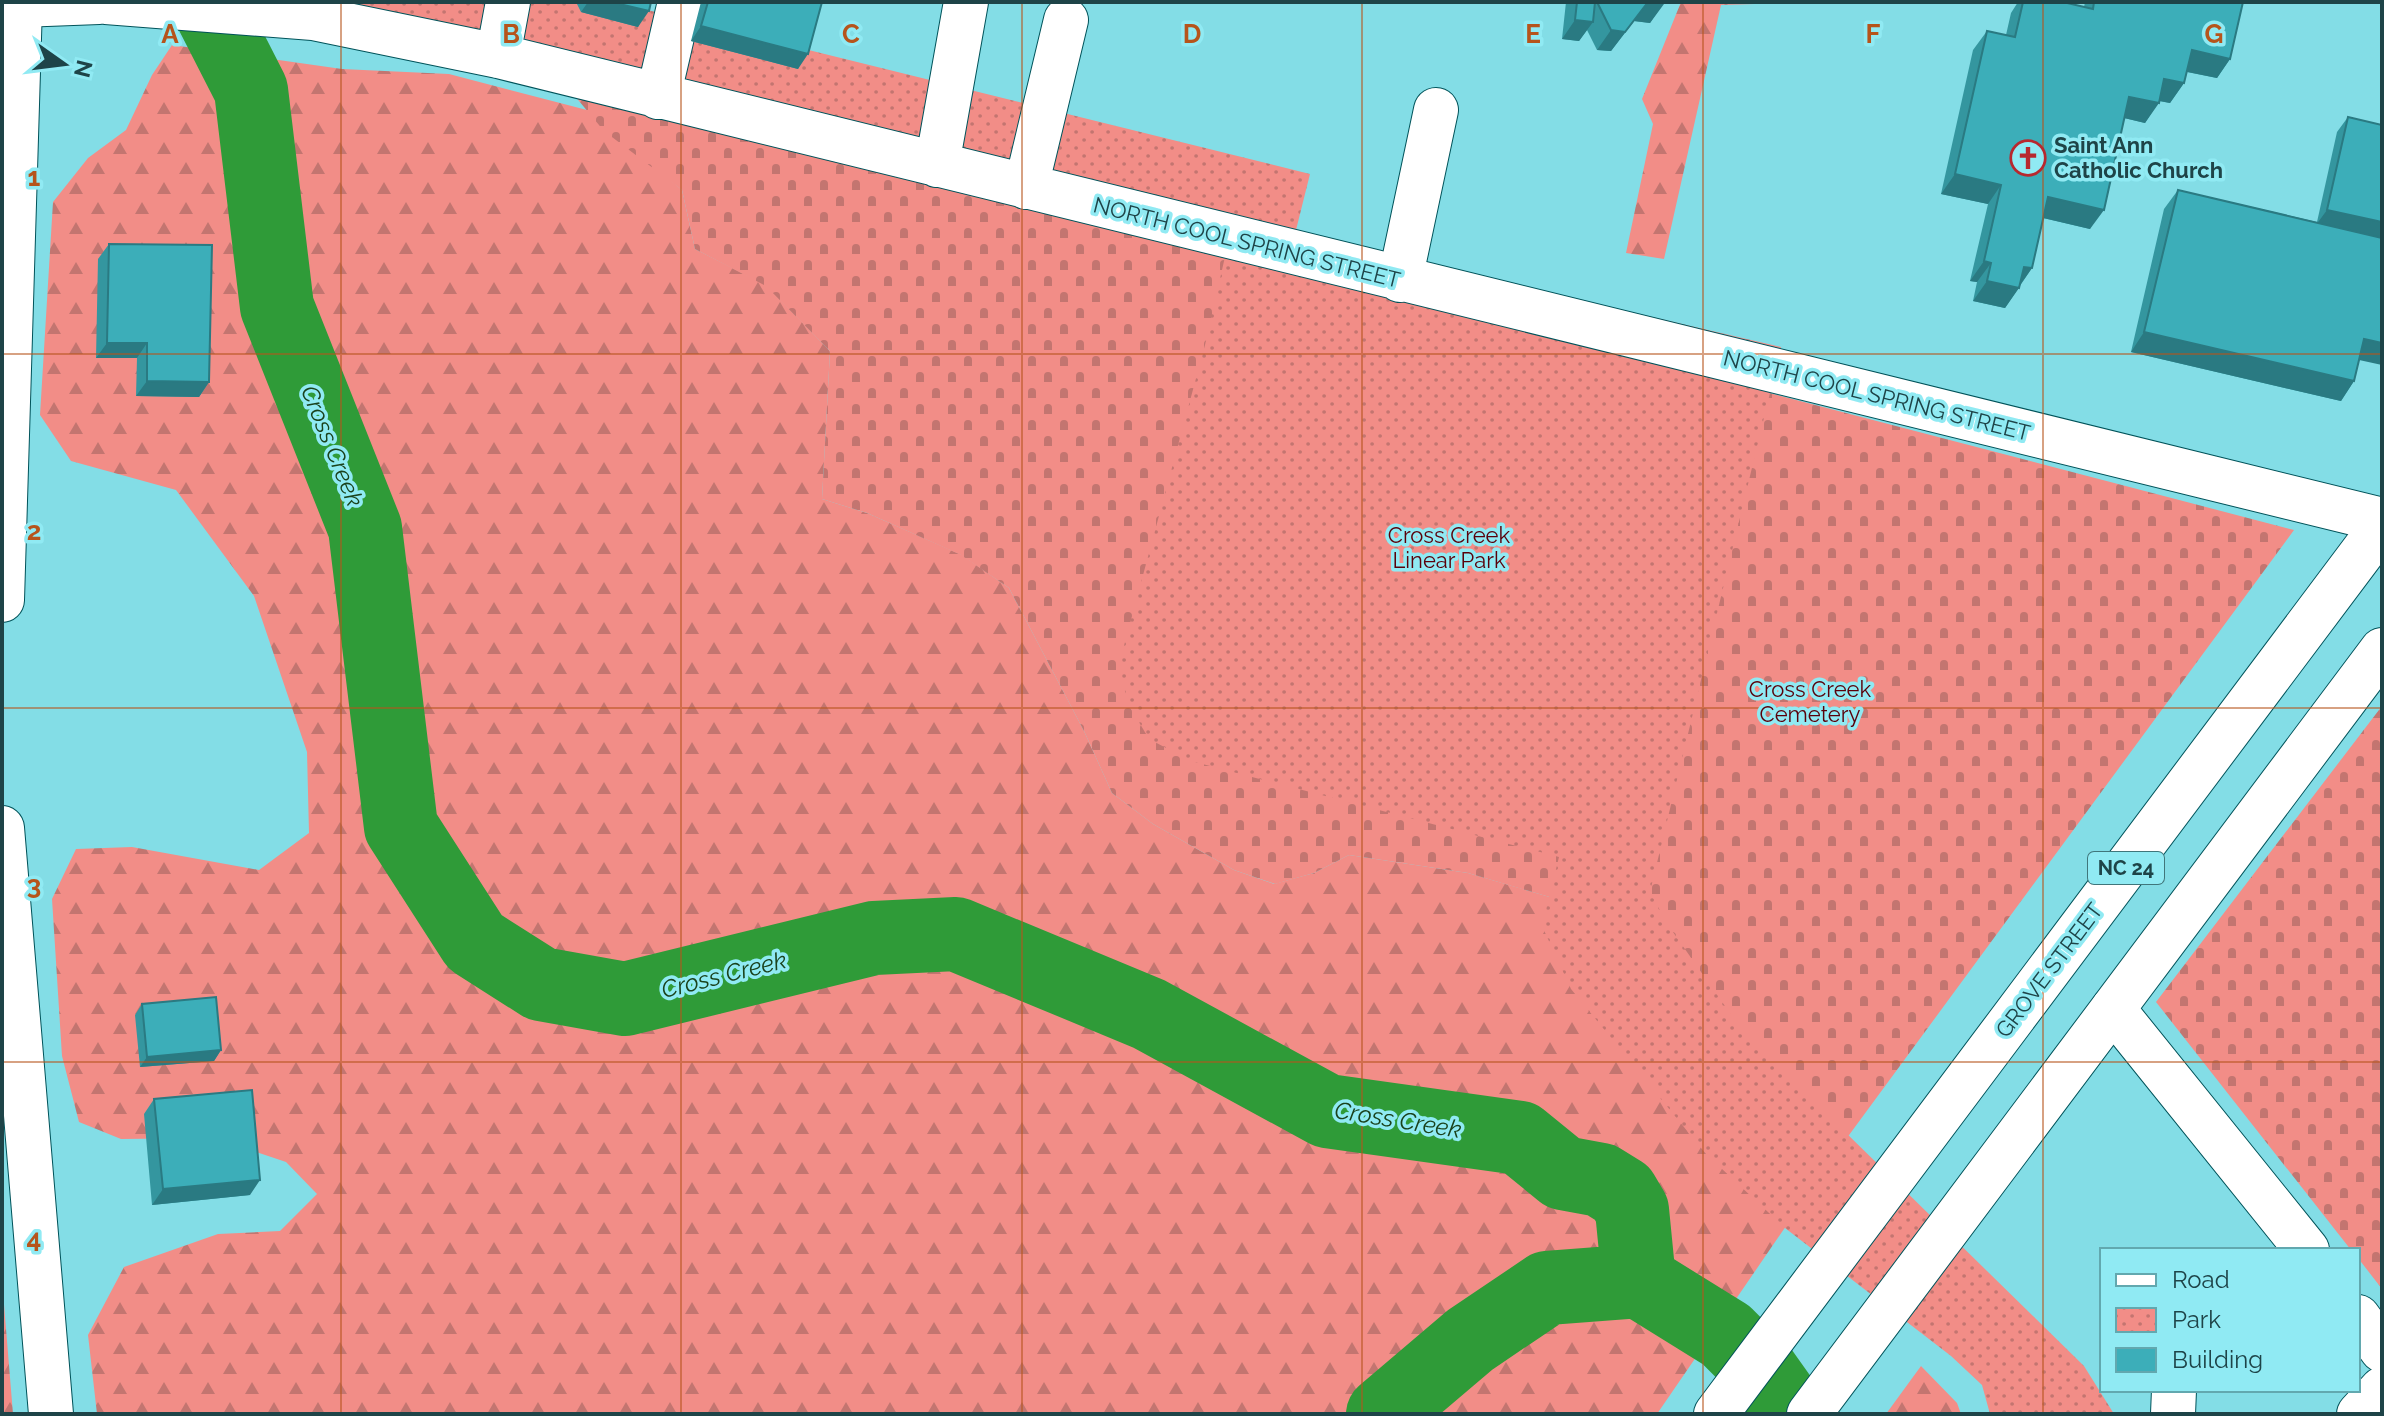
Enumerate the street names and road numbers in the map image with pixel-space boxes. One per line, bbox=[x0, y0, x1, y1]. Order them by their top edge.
street label: NORTH COOL SPRING STREET bbox=[1091, 191, 1404, 293]
street label: NORTH COOL SPRING STREET bbox=[1721, 344, 2034, 446]
road number: NC 24 bbox=[2088, 852, 2164, 884]
street label: GROVE STREET bbox=[1990, 897, 2108, 1042]

